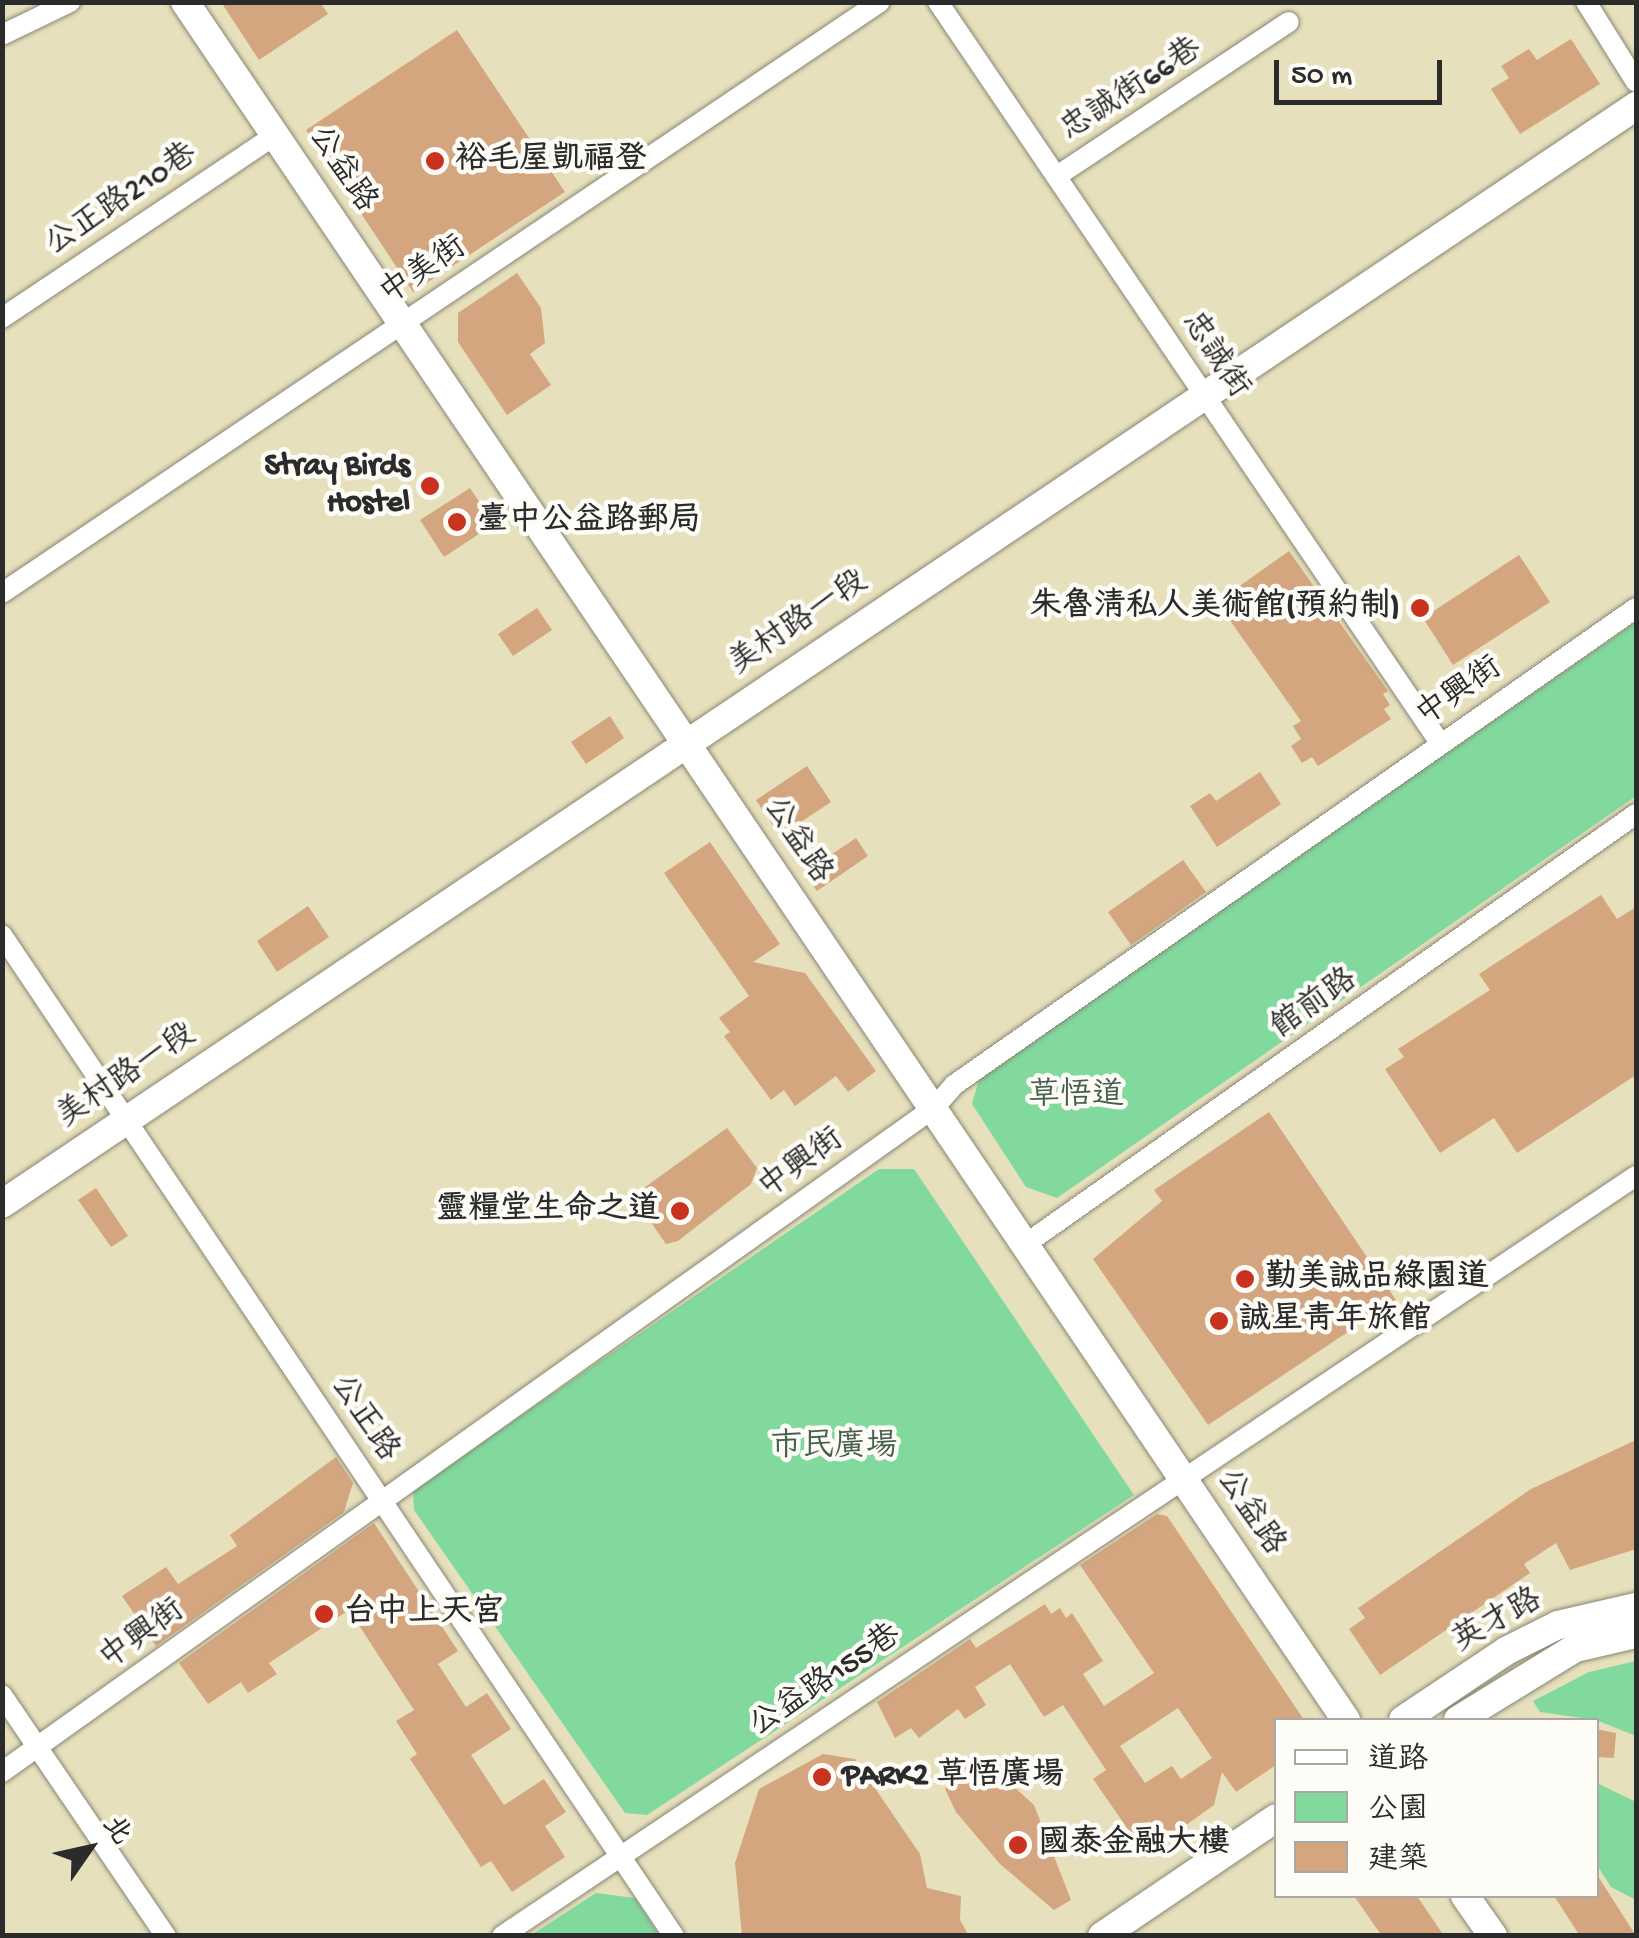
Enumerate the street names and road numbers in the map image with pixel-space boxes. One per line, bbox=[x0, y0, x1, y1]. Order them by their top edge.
street label: 忠誠街66巷 bbox=[1054, 31, 1210, 151]
street label: 公益路 bbox=[298, 119, 384, 221]
street label: 公正路210巷 bbox=[39, 136, 205, 266]
street label: 中美街 bbox=[373, 229, 475, 315]
street label: 忠誠街 bbox=[1171, 305, 1257, 407]
street label: 美村路一段 bbox=[722, 563, 876, 685]
street label: 中興街 bbox=[1410, 650, 1510, 736]
street label: 公益路 bbox=[753, 790, 839, 892]
street label: 館前路 bbox=[1265, 962, 1365, 1048]
street label: 美村路一段 bbox=[50, 1016, 204, 1138]
street label: 中興街 bbox=[752, 1121, 852, 1209]
street label: 公正路 bbox=[320, 1368, 406, 1470]
street label: 公益路 bbox=[1206, 1462, 1292, 1564]
street label: 英才路 bbox=[1447, 1582, 1549, 1662]
street label: 中興街 bbox=[93, 1592, 193, 1680]
street label: 公益路155巷 bbox=[743, 1617, 909, 1747]

